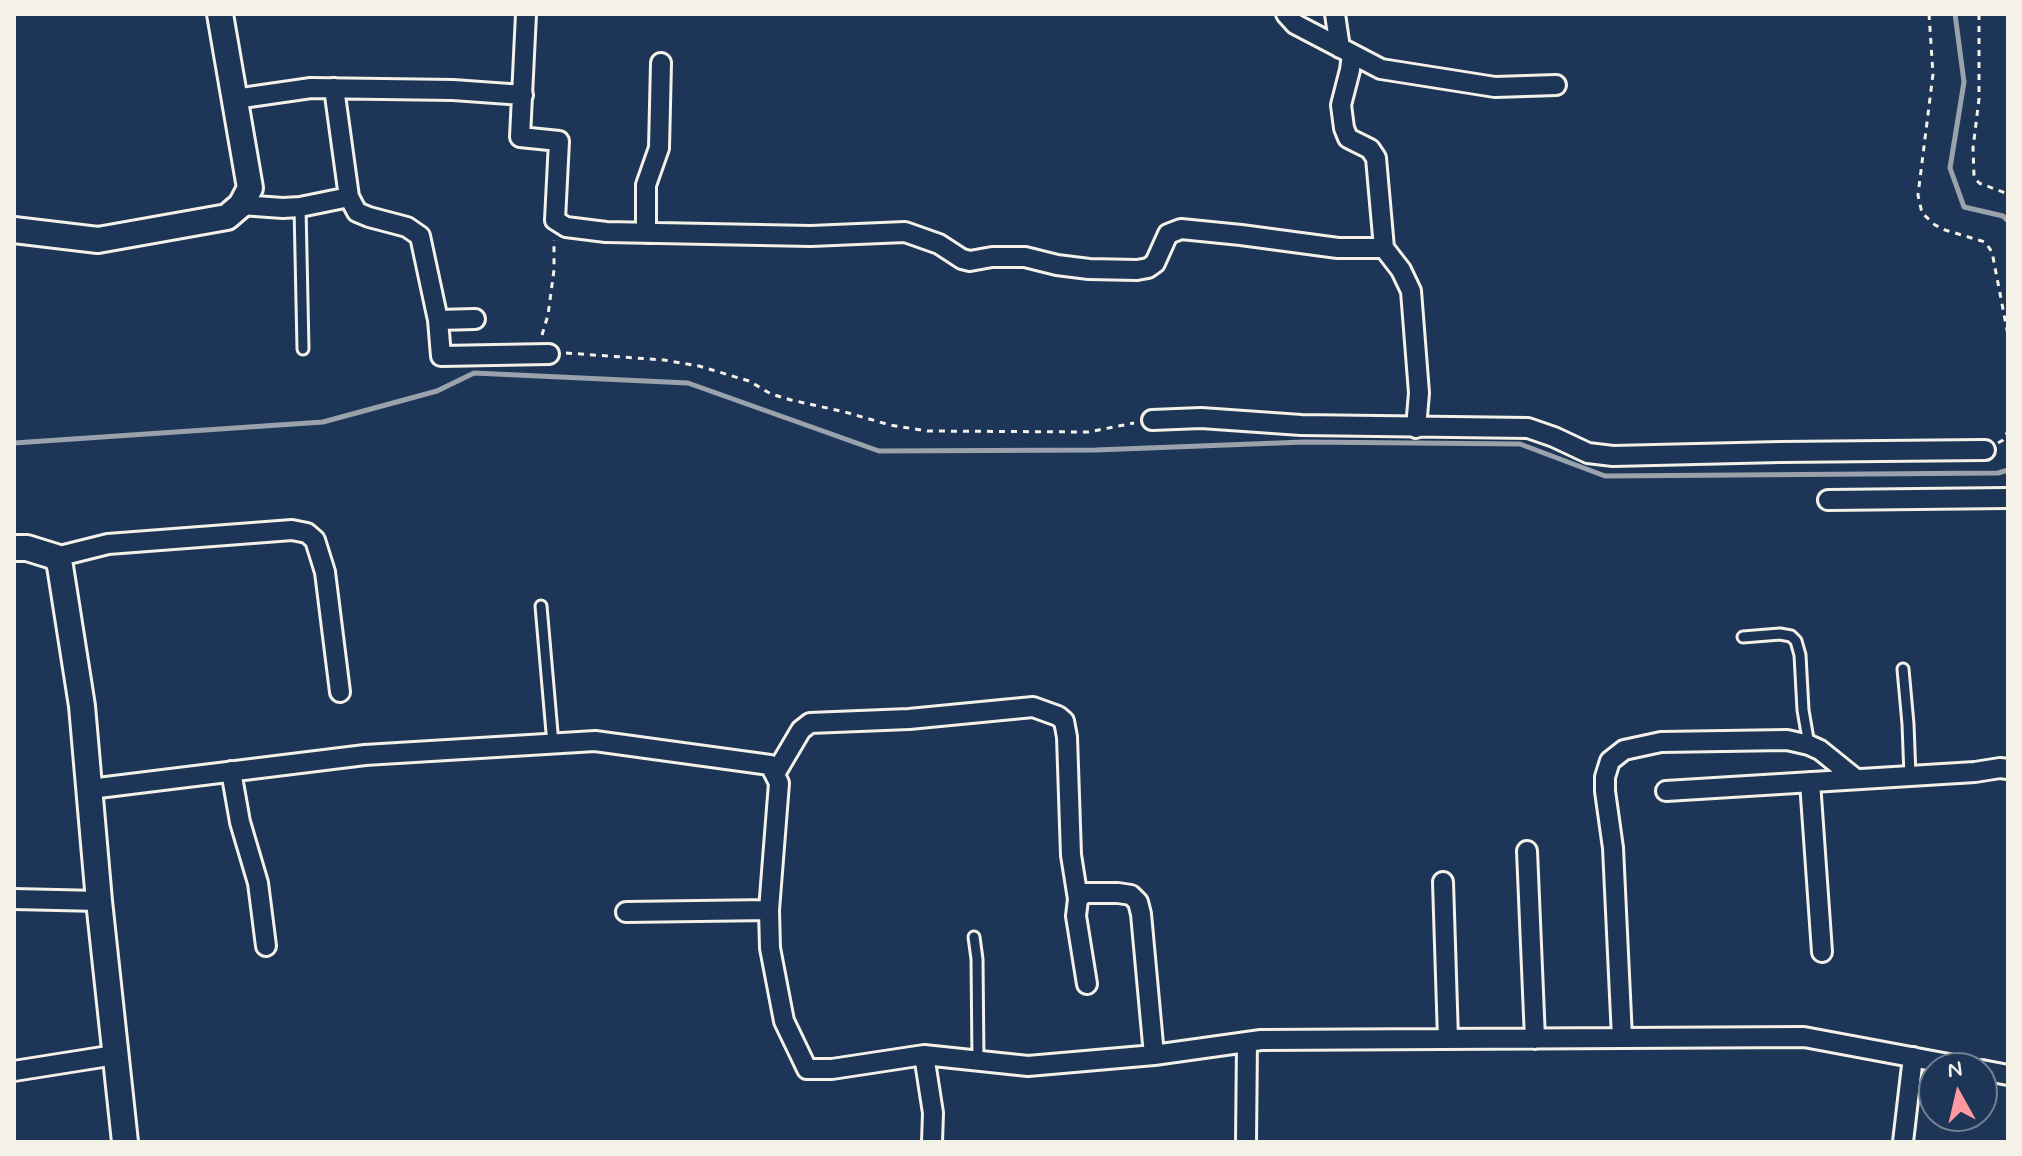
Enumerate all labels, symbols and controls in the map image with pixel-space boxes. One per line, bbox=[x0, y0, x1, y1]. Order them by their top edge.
north arrow bbox=[1918, 1052, 1998, 1132]
text: N bbox=[1946, 1055, 1964, 1085]

